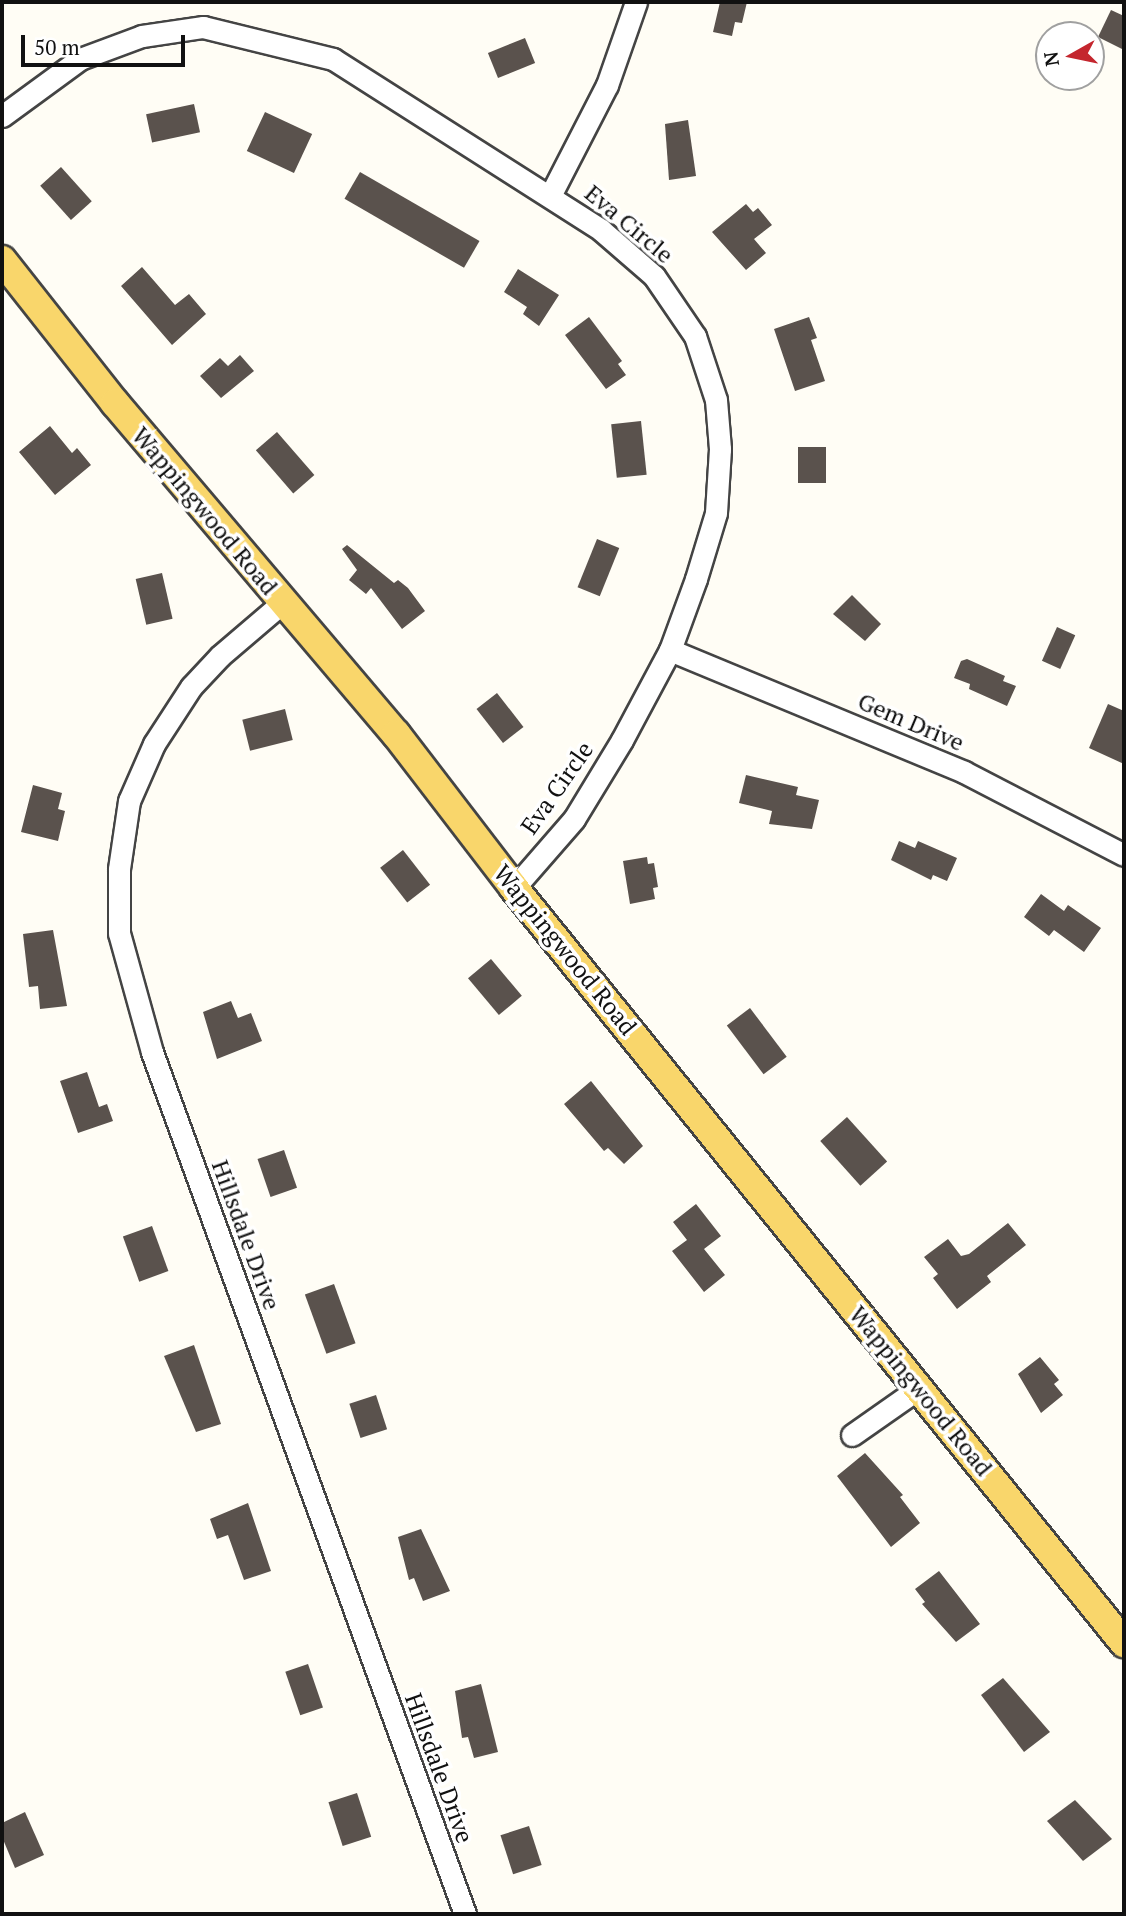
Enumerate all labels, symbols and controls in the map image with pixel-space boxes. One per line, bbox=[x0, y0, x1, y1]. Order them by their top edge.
scale bar bbox=[24, 21, 189, 65]
north arrow bbox=[1035, 21, 1105, 91]
text: 50 m bbox=[34, 33, 80, 61]
text: N bbox=[1037, 50, 1064, 68]
street label: Eva Circle bbox=[579, 179, 679, 269]
street label: Wappingwood Road bbox=[126, 421, 284, 601]
street label: Gem Drive bbox=[854, 687, 968, 757]
street label: Eva Circle bbox=[515, 736, 599, 840]
street label: Wappingwood Road bbox=[488, 859, 642, 1041]
street label: Hillsdale Drive bbox=[206, 1156, 286, 1314]
street label: Wappingwood Road bbox=[844, 1300, 998, 1482]
street label: Hillsdale Drive bbox=[399, 1689, 479, 1847]

